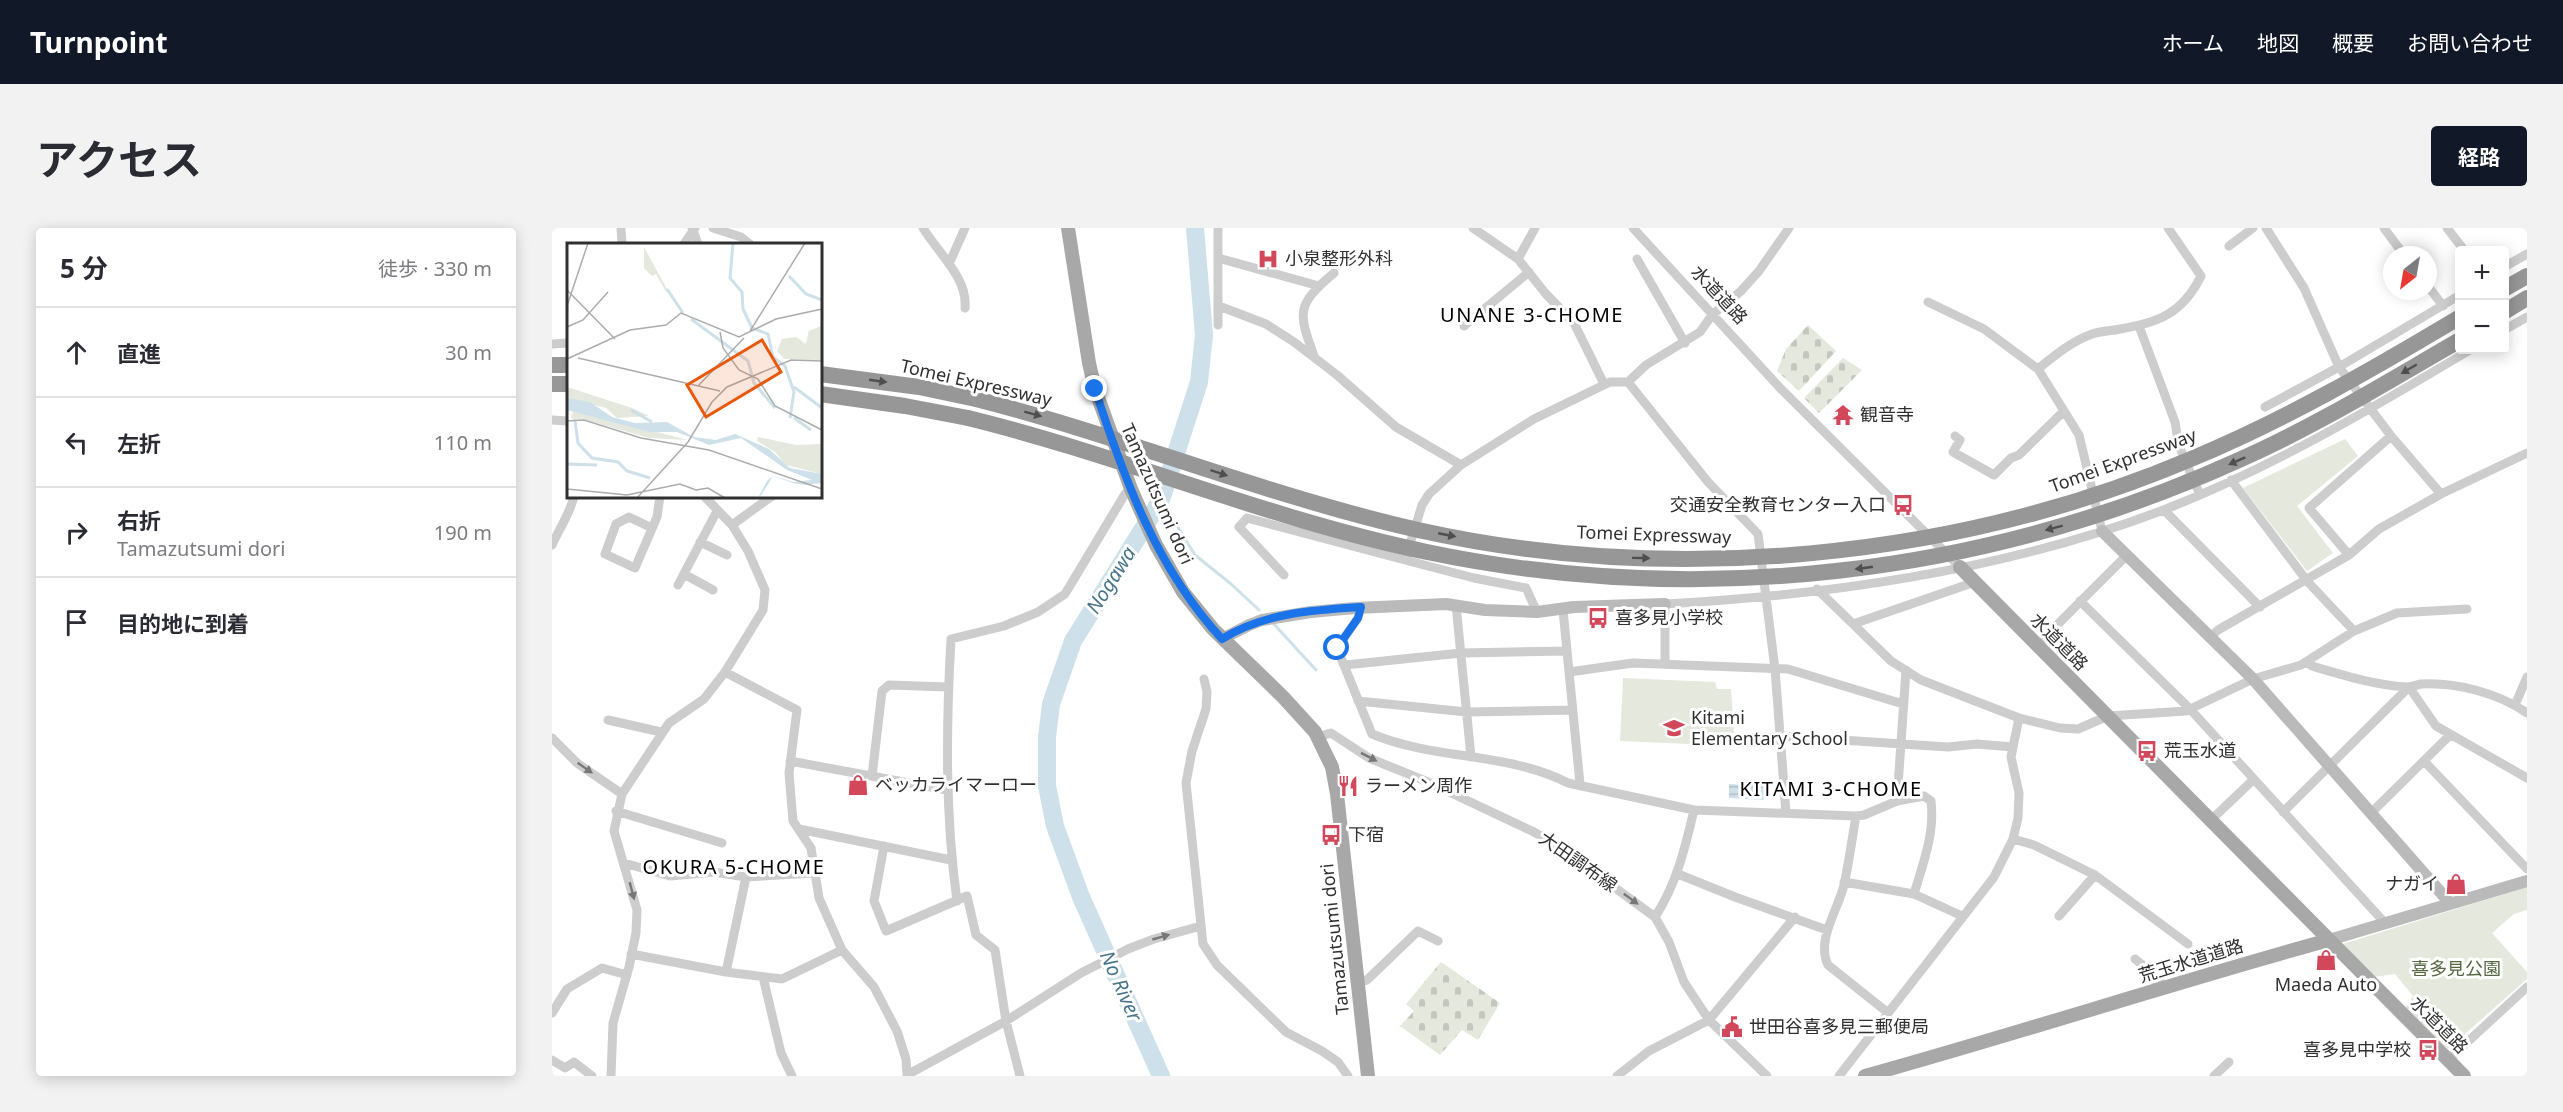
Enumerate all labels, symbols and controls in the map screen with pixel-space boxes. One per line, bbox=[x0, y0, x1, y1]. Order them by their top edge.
text: Turnpoint bbox=[30, 23, 168, 61]
text: ホーム bbox=[2162, 29, 2224, 57]
text: 地図 bbox=[2257, 29, 2299, 57]
text: 概要 bbox=[2332, 29, 2374, 57]
text: お問い合わせ bbox=[2407, 29, 2533, 57]
button: 経路 bbox=[2431, 126, 2527, 186]
text: アクセス bbox=[36, 130, 202, 187]
inset map bbox=[567, 243, 822, 498]
place label: 小泉整形外科 bbox=[1285, 246, 1393, 270]
north arrow bbox=[2383, 246, 2437, 300]
map controls bbox=[2455, 246, 2509, 354]
button: + bbox=[2455, 246, 2509, 300]
hospital icon: 小泉整形外科 bbox=[1256, 247, 1280, 271]
text: 5 分 bbox=[60, 250, 108, 286]
text: 徒歩 · 330 m bbox=[378, 255, 492, 282]
street label: 水道道路 bbox=[1686, 260, 1753, 329]
button: − bbox=[2455, 300, 2509, 354]
district label: UNANE 3-CHOME bbox=[1440, 301, 1624, 328]
icon: ahead bbox=[60, 336, 93, 369]
text: 直進 bbox=[117, 338, 161, 368]
text: 30 m bbox=[445, 339, 492, 366]
street label: Tomei Expressway bbox=[898, 353, 1055, 411]
one-way arrow bbox=[2401, 364, 2417, 375]
route end bbox=[1081, 375, 1107, 401]
one-way arrow bbox=[869, 377, 888, 386]
place label: 観音寺 bbox=[1860, 402, 1914, 426]
temple icon: 観音寺 bbox=[1831, 403, 1855, 427]
one-way arrow bbox=[1024, 410, 1042, 419]
street label: Tamazutsumi dori bbox=[1116, 419, 1200, 568]
street label: Tomei Expressway bbox=[2046, 422, 2200, 498]
icon: left bbox=[60, 426, 93, 459]
text: 左折 bbox=[117, 428, 161, 458]
text: 110 m bbox=[434, 429, 492, 456]
one-way arrow bbox=[2228, 456, 2246, 466]
one-way arrow bbox=[1210, 468, 1228, 478]
place label: 交通安全教育センター入口 bbox=[1670, 492, 1886, 516]
bus stop icon: 交通安全教育センター入口 bbox=[1891, 493, 1915, 517]
text: 右折 bbox=[117, 505, 161, 535]
icon: right bbox=[60, 516, 93, 549]
text: 190 m bbox=[434, 519, 492, 546]
street label: Tomei Expressway bbox=[1576, 519, 1732, 549]
one-way arrow bbox=[2045, 524, 2063, 534]
one-way arrow bbox=[1438, 531, 1457, 540]
text: Tamazutsumi dori bbox=[117, 535, 285, 562]
water label: Nogawa bbox=[1079, 541, 1142, 618]
one-way arrow bbox=[1631, 553, 1650, 562]
one-way arrow bbox=[1854, 564, 1873, 573]
place label: 喜多見小学校 bbox=[1615, 605, 1723, 629]
icon: arrive bbox=[60, 606, 93, 639]
bus stop icon: 喜多見小学校 bbox=[1586, 606, 1610, 630]
street label: 水道道路 bbox=[2026, 607, 2094, 675]
text: 目的地に到着 bbox=[117, 608, 249, 638]
route start bbox=[1323, 634, 1349, 660]
place label: Kitami Elementary School bbox=[1691, 705, 1848, 750]
school or university icon: Kitami Elementary School bbox=[1662, 716, 1686, 740]
place label: 荒玉水道 bbox=[2164, 738, 2236, 762]
bus stop icon: 荒玉水道 bbox=[2135, 739, 2159, 763]
one-way arrow bbox=[1361, 752, 1378, 762]
one-way arrow bbox=[576, 762, 592, 774]
place label: ベッカライマーロー bbox=[875, 772, 1037, 796]
shop icon: ベッカライマーロー bbox=[846, 773, 870, 797]
place label: ラーメン周作 bbox=[1365, 773, 1472, 797]
restaurant icon: ラーメン周作 bbox=[1336, 774, 1360, 798]
district label: KITAMI 3-CHOME bbox=[1740, 775, 1923, 802]
place label: 下宿 bbox=[1348, 822, 1384, 846]
bus stop icon: 下宿 bbox=[1319, 823, 1343, 847]
street label: 大田調布線 bbox=[1535, 826, 1622, 897]
district label: OKURA 5-CHOME bbox=[643, 853, 825, 880]
street label: Tamazutsumi dori bbox=[1314, 862, 1354, 1016]
place label: ナガイ bbox=[2385, 871, 2439, 895]
shop icon: ナガイ bbox=[2444, 872, 2468, 896]
one-way arrow bbox=[628, 882, 637, 900]
one-way arrow bbox=[1623, 893, 1639, 905]
one-way arrow bbox=[1152, 932, 1170, 941]
street label: 荒玉水道道路 bbox=[2136, 933, 2246, 987]
water label: No River bbox=[1094, 946, 1149, 1026]
shop icon: Maeda Auto bbox=[2314, 948, 2338, 972]
park label: 喜多見公園 bbox=[2411, 956, 2501, 980]
place label: Maeda Auto bbox=[2275, 972, 2377, 996]
street label: 水道道路 bbox=[2406, 990, 2474, 1058]
place label: 世田谷喜多見三郵便局 bbox=[1749, 1014, 1929, 1038]
public building icon: 世田谷喜多見三郵便局 bbox=[1720, 1015, 1744, 1039]
place label: 喜多見中学校 bbox=[2303, 1037, 2411, 1061]
bus stop icon: 喜多見中学校 bbox=[2416, 1038, 2440, 1062]

